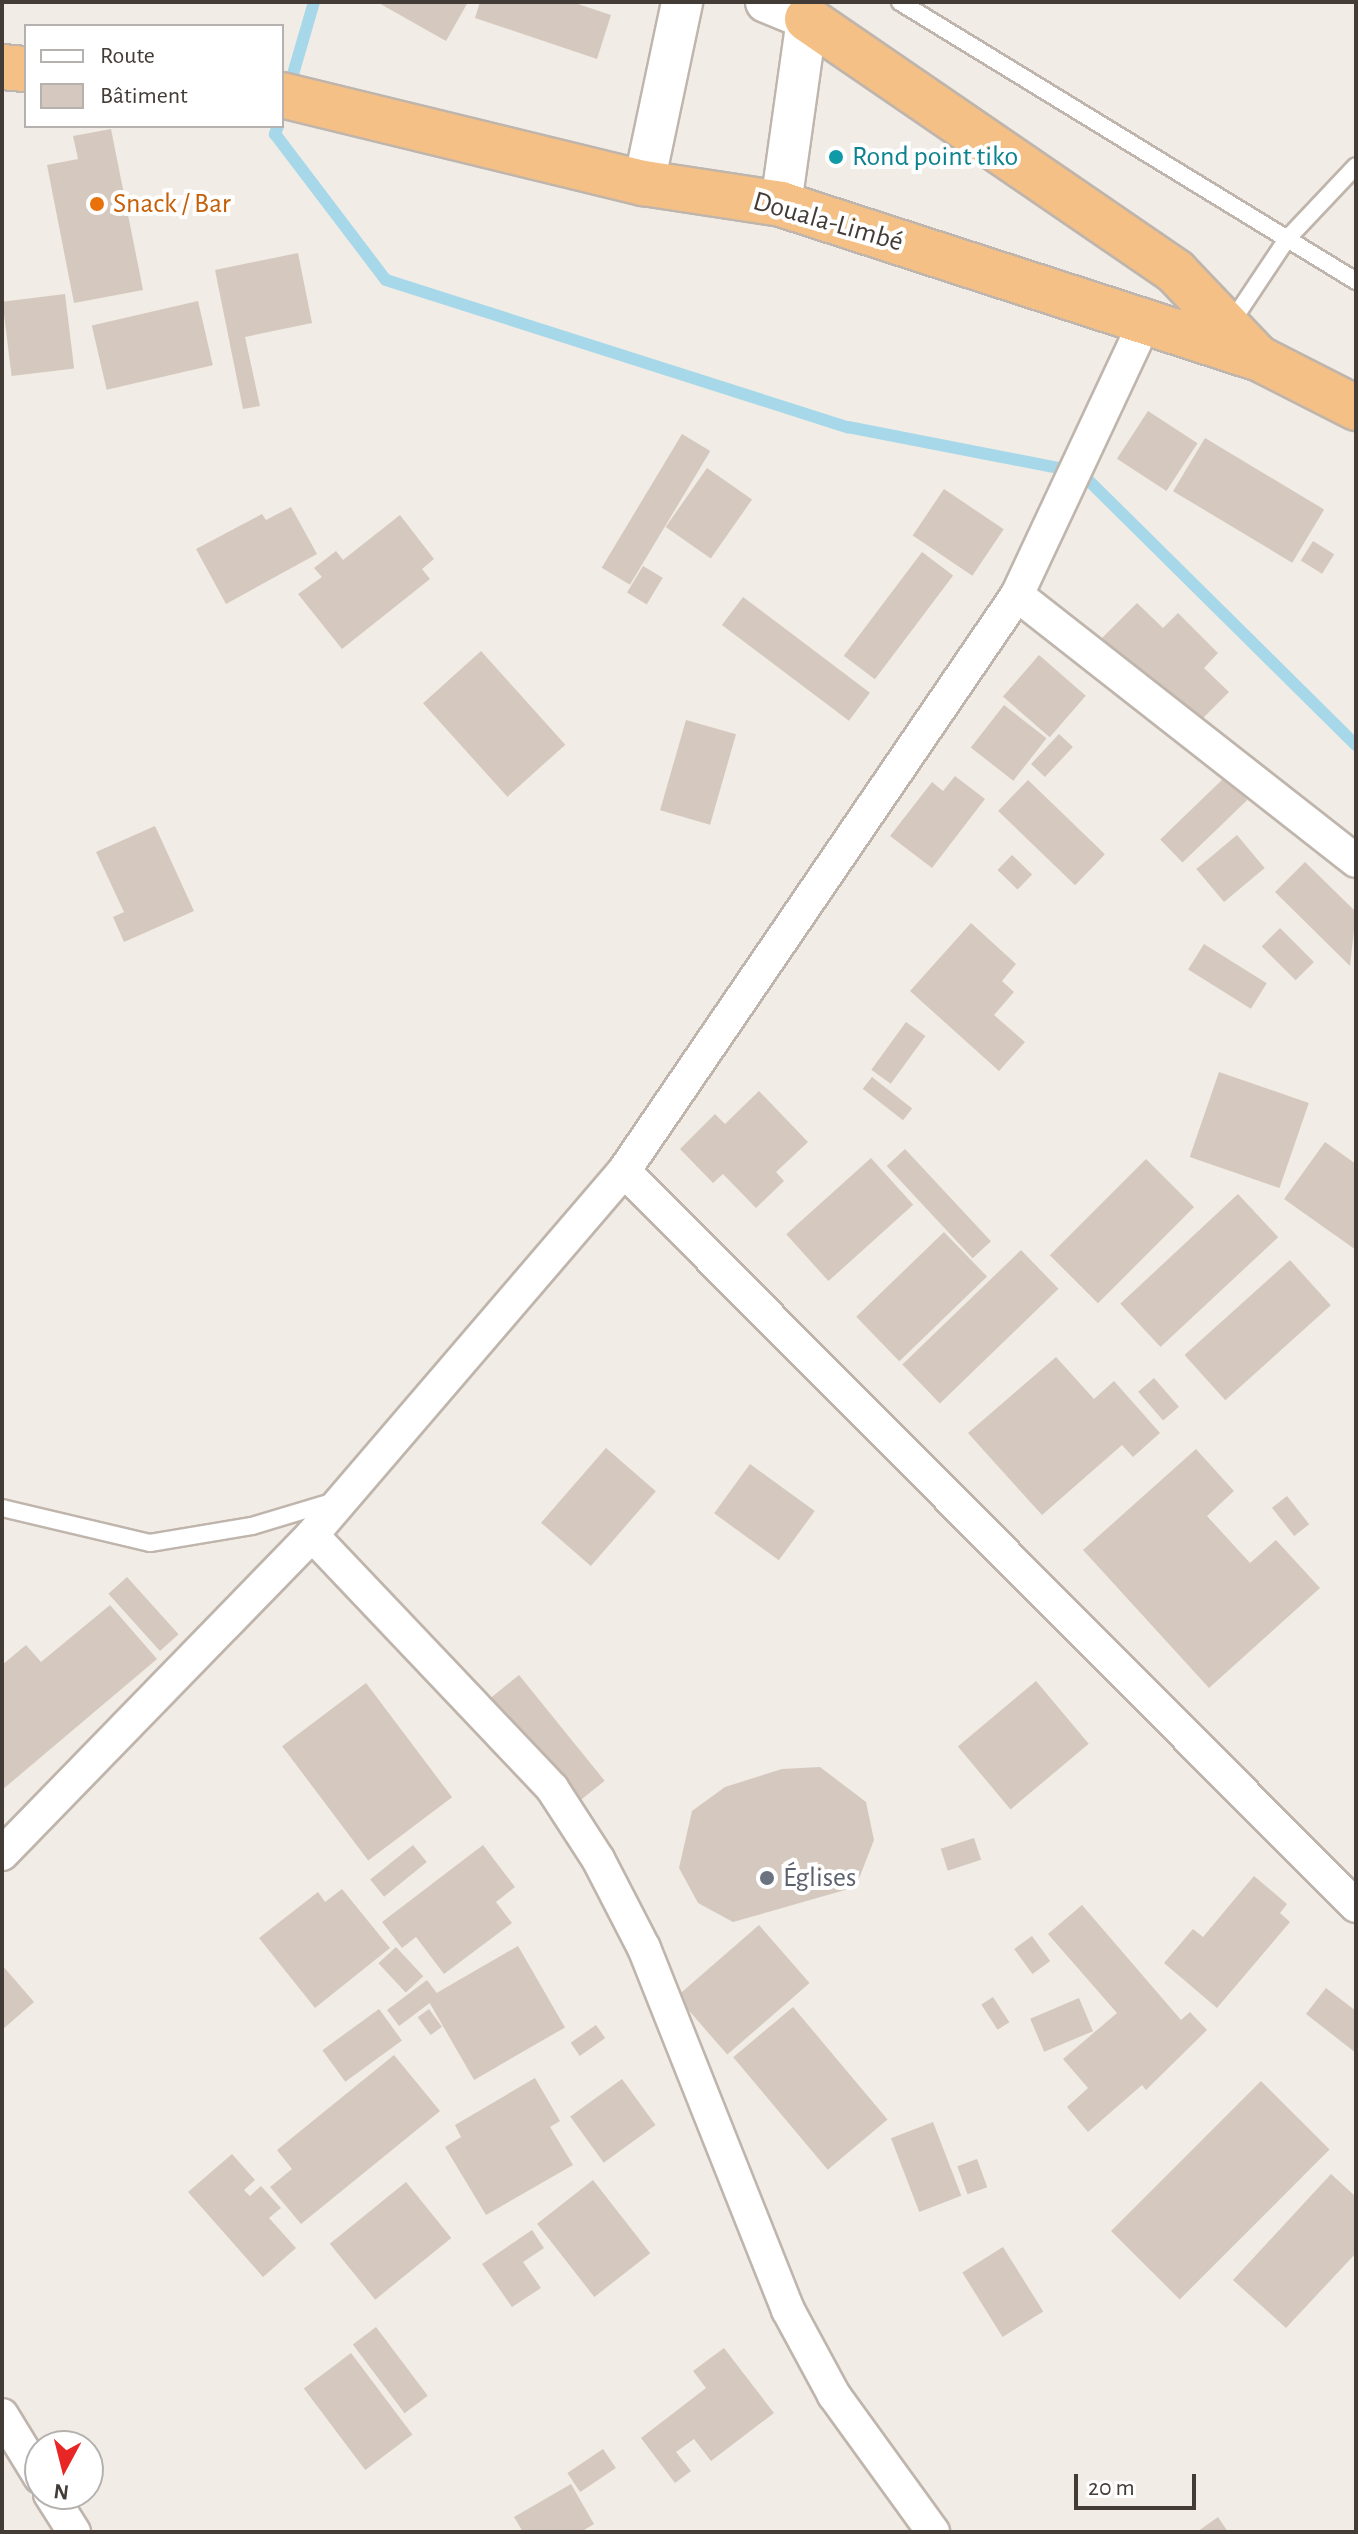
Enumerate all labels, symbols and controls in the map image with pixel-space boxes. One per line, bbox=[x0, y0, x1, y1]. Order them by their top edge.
legend bbox=[24, 24, 284, 128]
text: Route bbox=[100, 44, 155, 68]
text: Bâtiment bbox=[100, 84, 188, 108]
place label: Rond point tiko bbox=[852, 140, 1018, 174]
marker: Rond point tiko bbox=[827, 148, 845, 166]
street label: Douala-Limbé bbox=[749, 185, 907, 259]
place label: Snack / Bar bbox=[113, 187, 231, 221]
marker: Snack / Bar bbox=[88, 195, 106, 213]
place label: Églises bbox=[783, 1861, 856, 1895]
marker: Églises bbox=[758, 1869, 776, 1887]
north arrow bbox=[24, 2430, 104, 2510]
scale bar bbox=[1078, 2458, 1200, 2508]
text: 20 m bbox=[1088, 2476, 1135, 2500]
text: N bbox=[52, 2480, 70, 2504]

